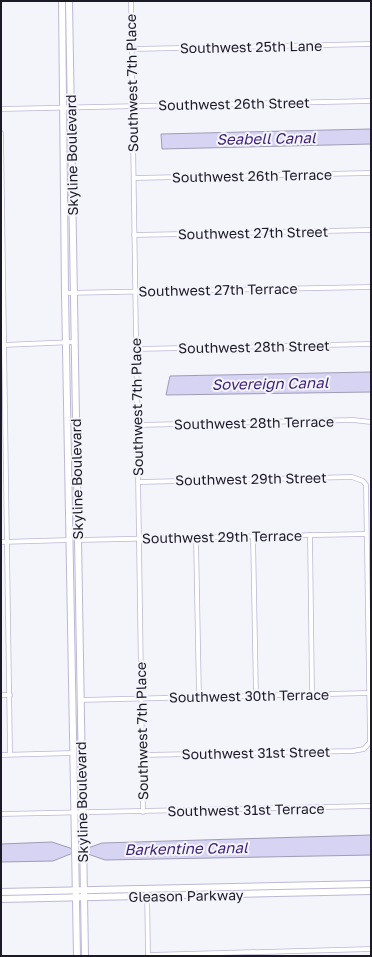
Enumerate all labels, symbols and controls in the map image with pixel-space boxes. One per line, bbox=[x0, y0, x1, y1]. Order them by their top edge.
street label: Southwest 7th Place bbox=[122, 14, 141, 152]
street label: Southwest 25th Lane bbox=[180, 37, 322, 56]
street label: Skyline Boulevard bbox=[62, 94, 81, 216]
street label: Southwest 26th Street bbox=[158, 94, 310, 113]
water label: Seabell Canal bbox=[216, 128, 317, 148]
street label: Southwest 26th Terrace bbox=[172, 166, 332, 185]
street label: Southwest 27th Street bbox=[178, 223, 328, 242]
street label: Southwest 27th Terrace bbox=[138, 280, 298, 299]
street label: Southwest 28th Street bbox=[178, 337, 330, 356]
street label: Southwest 7th Place bbox=[127, 338, 146, 476]
water label: Sovereign Canal bbox=[211, 373, 330, 394]
street label: Southwest 28th Terrace bbox=[174, 413, 334, 432]
street label: Skyline Boulevard bbox=[67, 418, 86, 540]
street label: Southwest 29th Street bbox=[175, 469, 327, 488]
street label: Southwest 29th Terrace bbox=[142, 527, 302, 546]
street label: Southwest 7th Place bbox=[132, 662, 151, 800]
street label: Southwest 30th Terrace bbox=[169, 686, 329, 705]
street label: Skyline Boulevard bbox=[72, 741, 91, 863]
street label: Southwest 31st Street bbox=[182, 743, 330, 762]
street label: Southwest 31st Terrace bbox=[167, 800, 325, 819]
water label: Barkentine Canal bbox=[124, 838, 249, 858]
street label: Gleason Parkway bbox=[128, 886, 244, 905]

